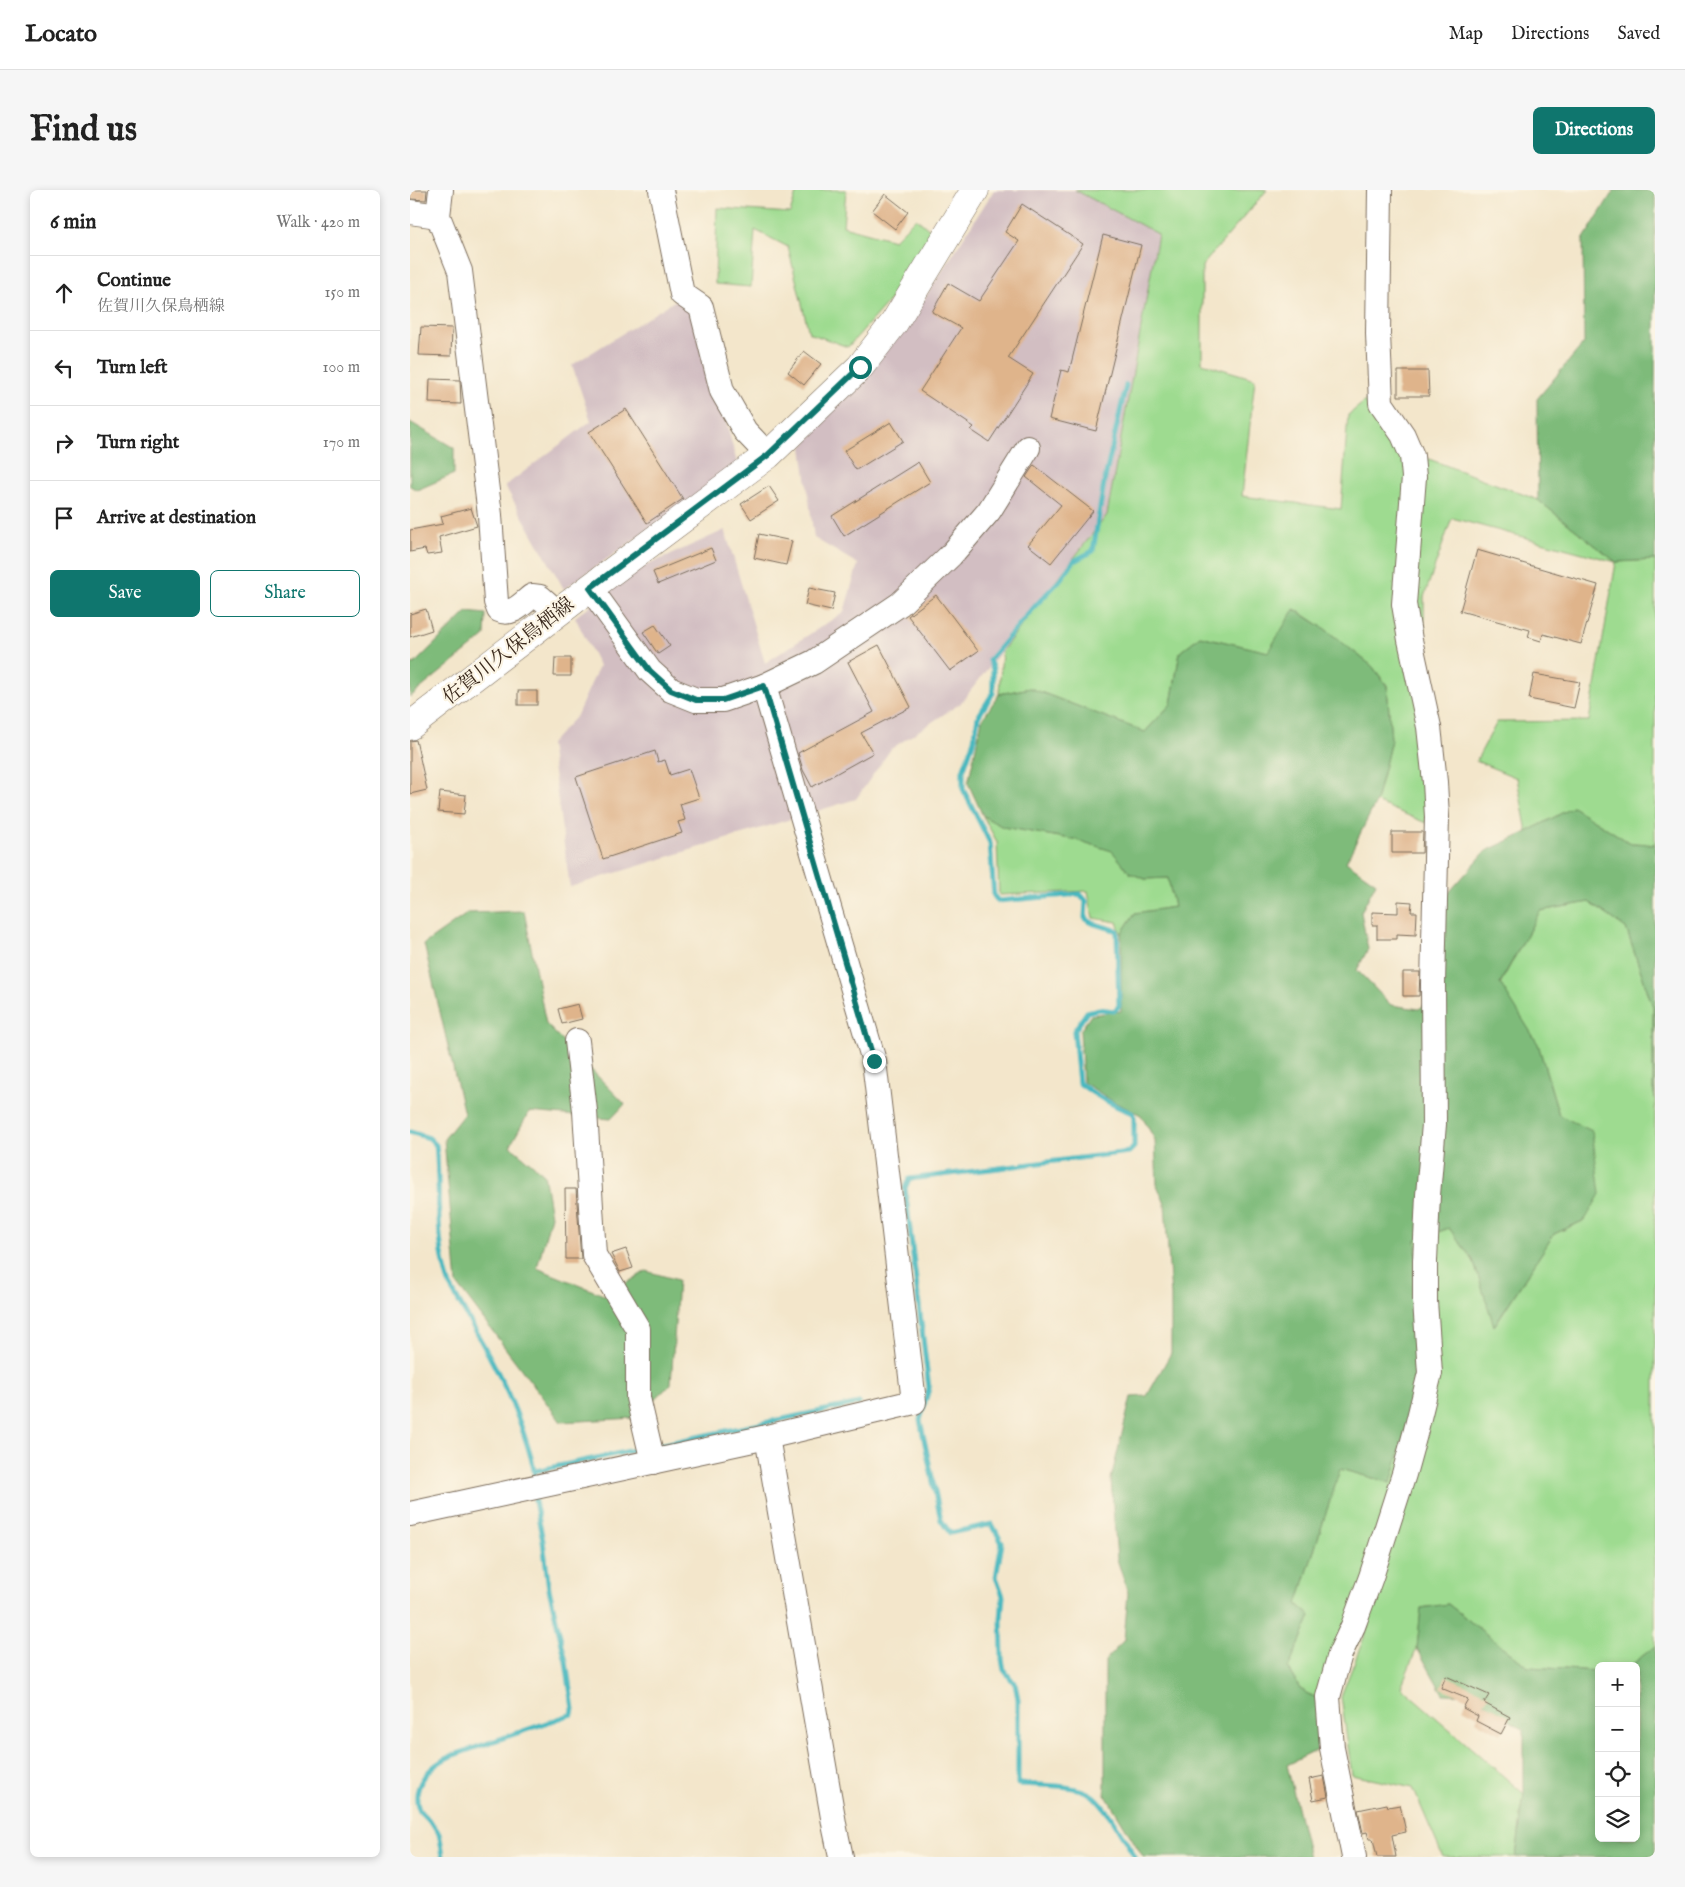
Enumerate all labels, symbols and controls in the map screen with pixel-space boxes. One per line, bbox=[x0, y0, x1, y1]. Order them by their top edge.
text: Locato bbox=[25, 19, 97, 50]
text: Map bbox=[1449, 23, 1483, 46]
text: Directions bbox=[1511, 23, 1589, 46]
text: Saved bbox=[1617, 23, 1660, 46]
button: Directions bbox=[1533, 107, 1655, 154]
text: Find us bbox=[30, 108, 137, 153]
text: 6 min bbox=[50, 209, 96, 236]
text: Walk · 420 m bbox=[276, 213, 360, 233]
text: Continue bbox=[97, 269, 171, 293]
icon: ahead bbox=[50, 279, 78, 307]
text: 150 m bbox=[325, 283, 360, 303]
text: 佐賀川久保鳥栖線 bbox=[97, 297, 225, 317]
icon: left bbox=[50, 354, 78, 382]
text: Turn left bbox=[97, 356, 168, 380]
route start bbox=[849, 356, 872, 379]
text: 100 m bbox=[323, 358, 360, 378]
icon: right bbox=[50, 429, 78, 457]
text: Turn right bbox=[97, 431, 179, 455]
text: 170 m bbox=[323, 433, 360, 453]
icon: arrive bbox=[50, 504, 78, 532]
text: Arrive at destination bbox=[97, 506, 256, 530]
button: Save bbox=[50, 570, 200, 617]
button: Share bbox=[210, 570, 360, 617]
street label: 佐賀川久保鳥栖線 bbox=[438, 592, 580, 710]
route end bbox=[863, 1050, 886, 1073]
map controls bbox=[1595, 1662, 1640, 1842]
button: + bbox=[1595, 1662, 1640, 1707]
button: − bbox=[1595, 1707, 1640, 1752]
button: locate bbox=[1595, 1752, 1640, 1797]
button: layers bbox=[1595, 1797, 1640, 1842]

